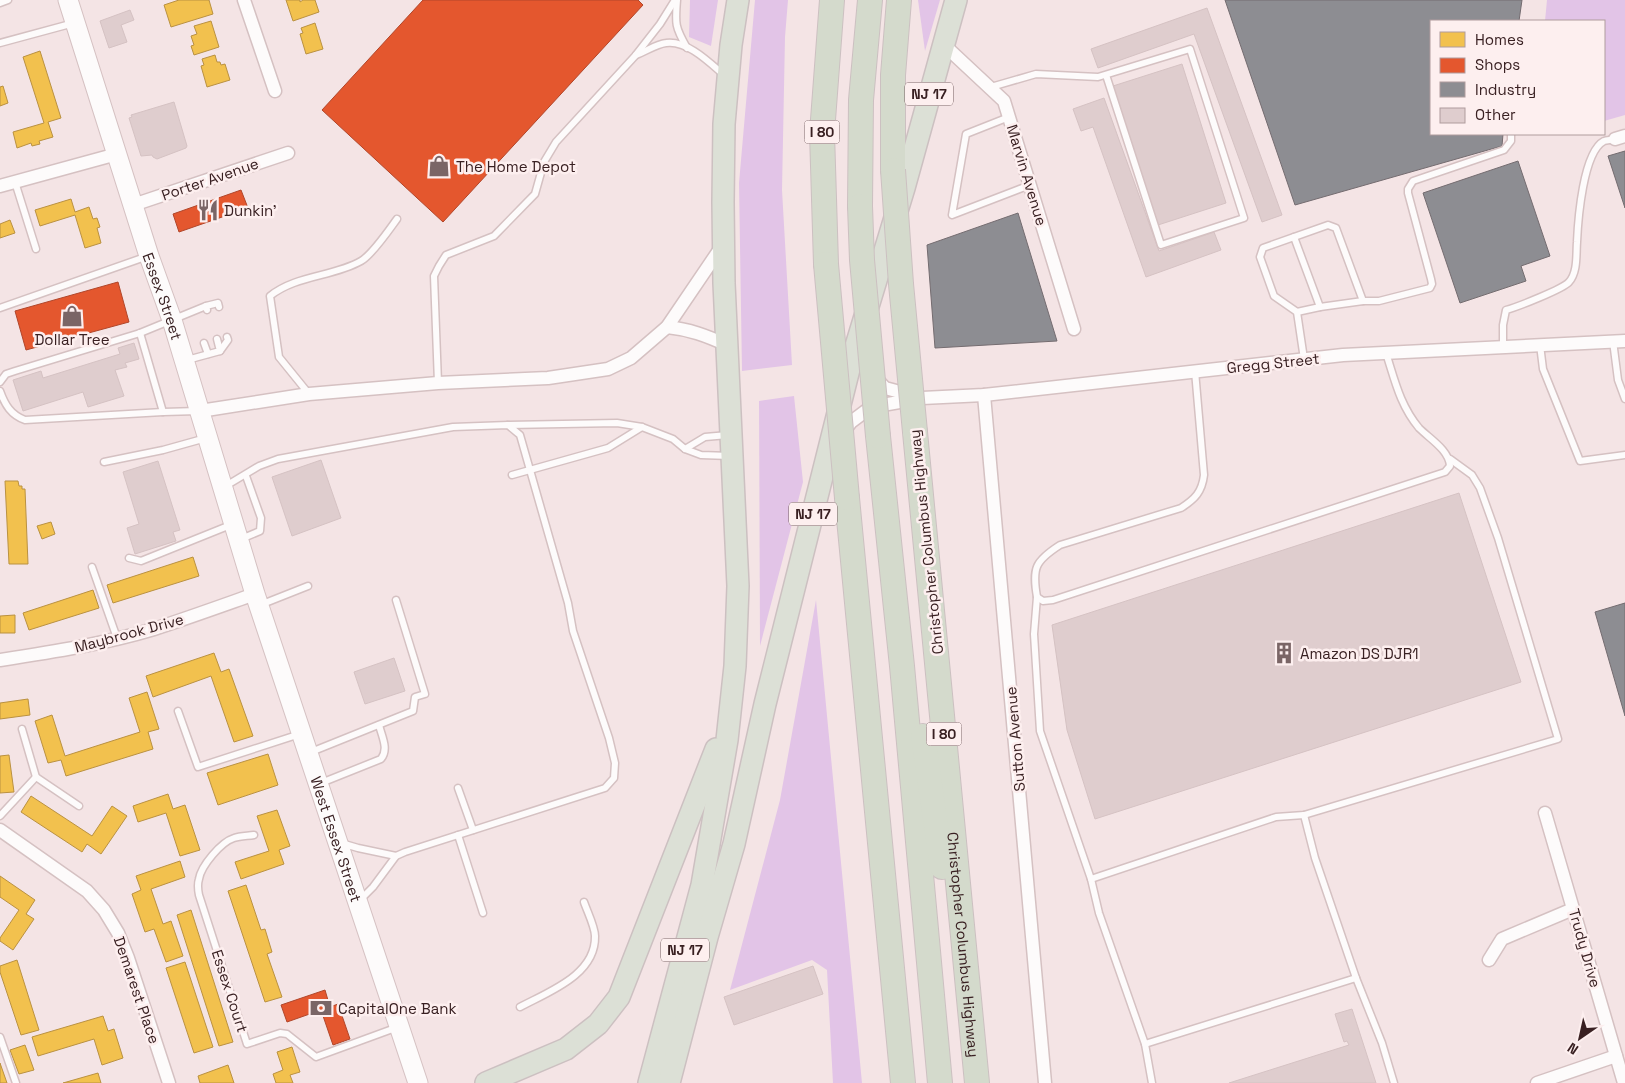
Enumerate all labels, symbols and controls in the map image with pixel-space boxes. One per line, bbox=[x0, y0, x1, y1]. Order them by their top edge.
legend bbox=[1430, 20, 1605, 135]
text: Homes bbox=[1475, 30, 1524, 49]
text: Shops bbox=[1475, 55, 1520, 74]
text: Industry bbox=[1475, 80, 1536, 99]
road number: NJ 17 bbox=[905, 82, 953, 106]
text: Other bbox=[1475, 105, 1516, 124]
road number: I 80 bbox=[804, 120, 840, 144]
street label: Marvin Avenue bbox=[1003, 122, 1051, 228]
street label: Porter Avenue bbox=[159, 153, 261, 205]
shop icon: The Home Depot bbox=[426, 153, 452, 179]
place label: The Home Depot bbox=[456, 157, 576, 176]
restaurant icon: Dunkin' bbox=[195, 197, 221, 223]
place label: Dunkin' bbox=[224, 201, 277, 220]
street label: Essex Street bbox=[139, 250, 187, 342]
shop icon: Dollar Tree bbox=[59, 303, 85, 329]
place label: Dollar Tree bbox=[34, 330, 110, 349]
street label: Gregg Street bbox=[1226, 349, 1320, 377]
street label: Christopher Columbus Highway bbox=[905, 429, 947, 655]
road number: NJ 17 bbox=[789, 502, 837, 526]
street label: Maybrook Drive bbox=[72, 609, 186, 657]
building icon: Amazon DS DJR1 bbox=[1271, 640, 1297, 666]
place label: Amazon DS DJR1 bbox=[1300, 644, 1418, 663]
street label: Sutton Avenue bbox=[1001, 686, 1029, 792]
road number: I 80 bbox=[926, 722, 962, 746]
street label: West Essex Street bbox=[307, 773, 367, 904]
street label: Christopher Columbus Highway bbox=[944, 831, 984, 1058]
street label: Trudy Drive bbox=[1565, 906, 1605, 990]
street label: Demarest Place bbox=[110, 934, 164, 1046]
road number: NJ 17 bbox=[661, 938, 709, 962]
street label: Essex Court bbox=[208, 947, 252, 1035]
bank icon: CapitalOne Bank bbox=[308, 995, 334, 1021]
place label: CapitalOne Bank bbox=[338, 999, 457, 1018]
north arrow bbox=[1555, 1013, 1605, 1063]
text: N bbox=[1564, 1039, 1582, 1059]

